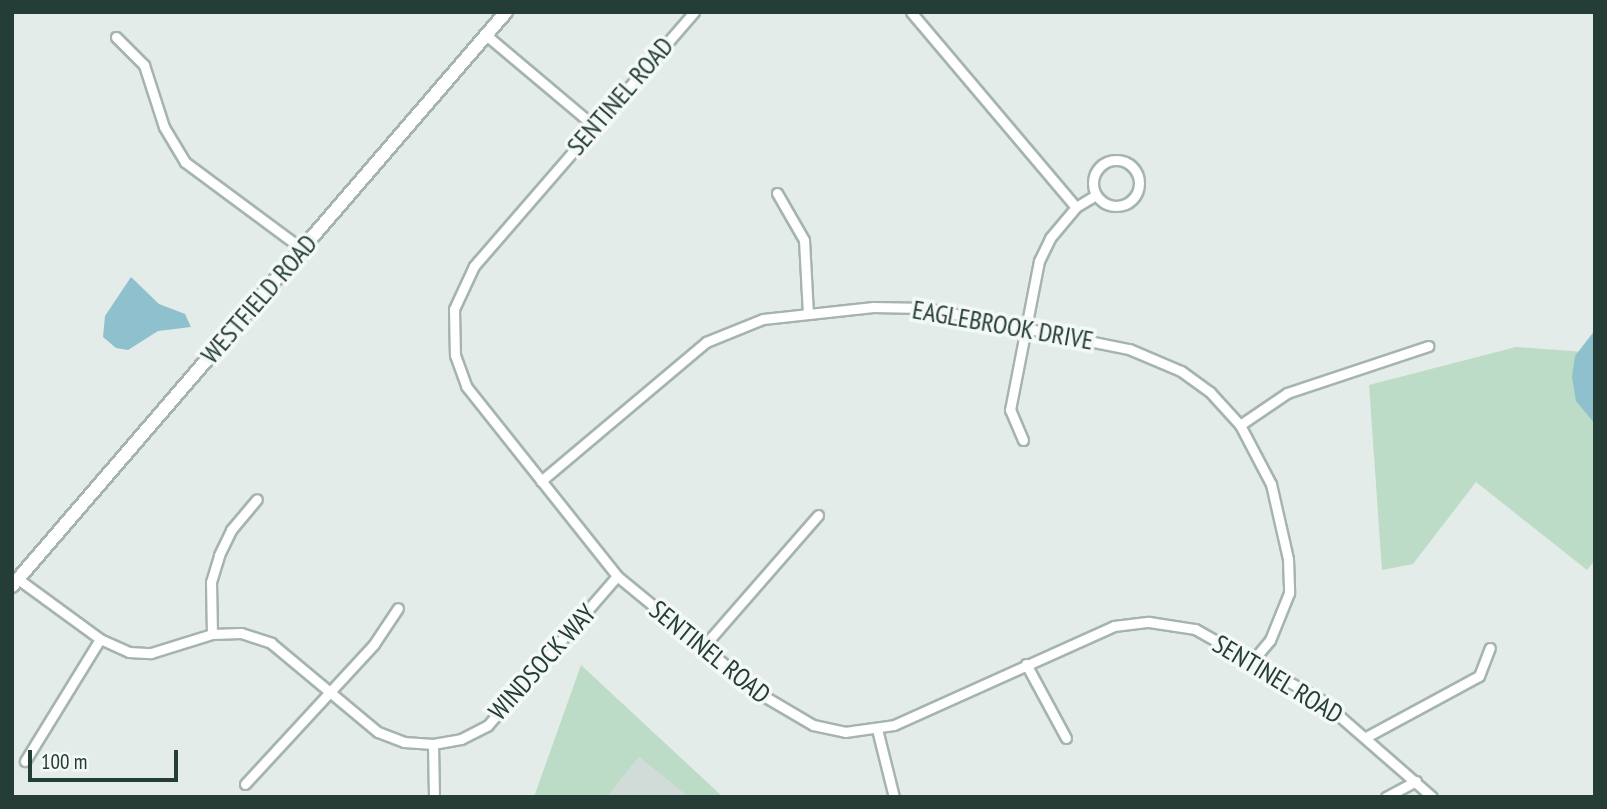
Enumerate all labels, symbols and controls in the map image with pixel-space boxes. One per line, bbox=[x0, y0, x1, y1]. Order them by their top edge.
street label: SENTINEL ROAD bbox=[560, 30, 680, 162]
street label: WESTFIELD ROAD bbox=[195, 228, 323, 370]
street label: EAGLEBROOK DRIVE bbox=[910, 294, 1096, 356]
street label: SENTINEL ROAD bbox=[643, 594, 777, 710]
street label: WINDSOCK WAY bbox=[481, 597, 603, 727]
street label: SENTINEL ROAD bbox=[1207, 628, 1349, 730]
scale bar bbox=[32, 736, 182, 780]
text: 100 m bbox=[41, 748, 87, 775]

